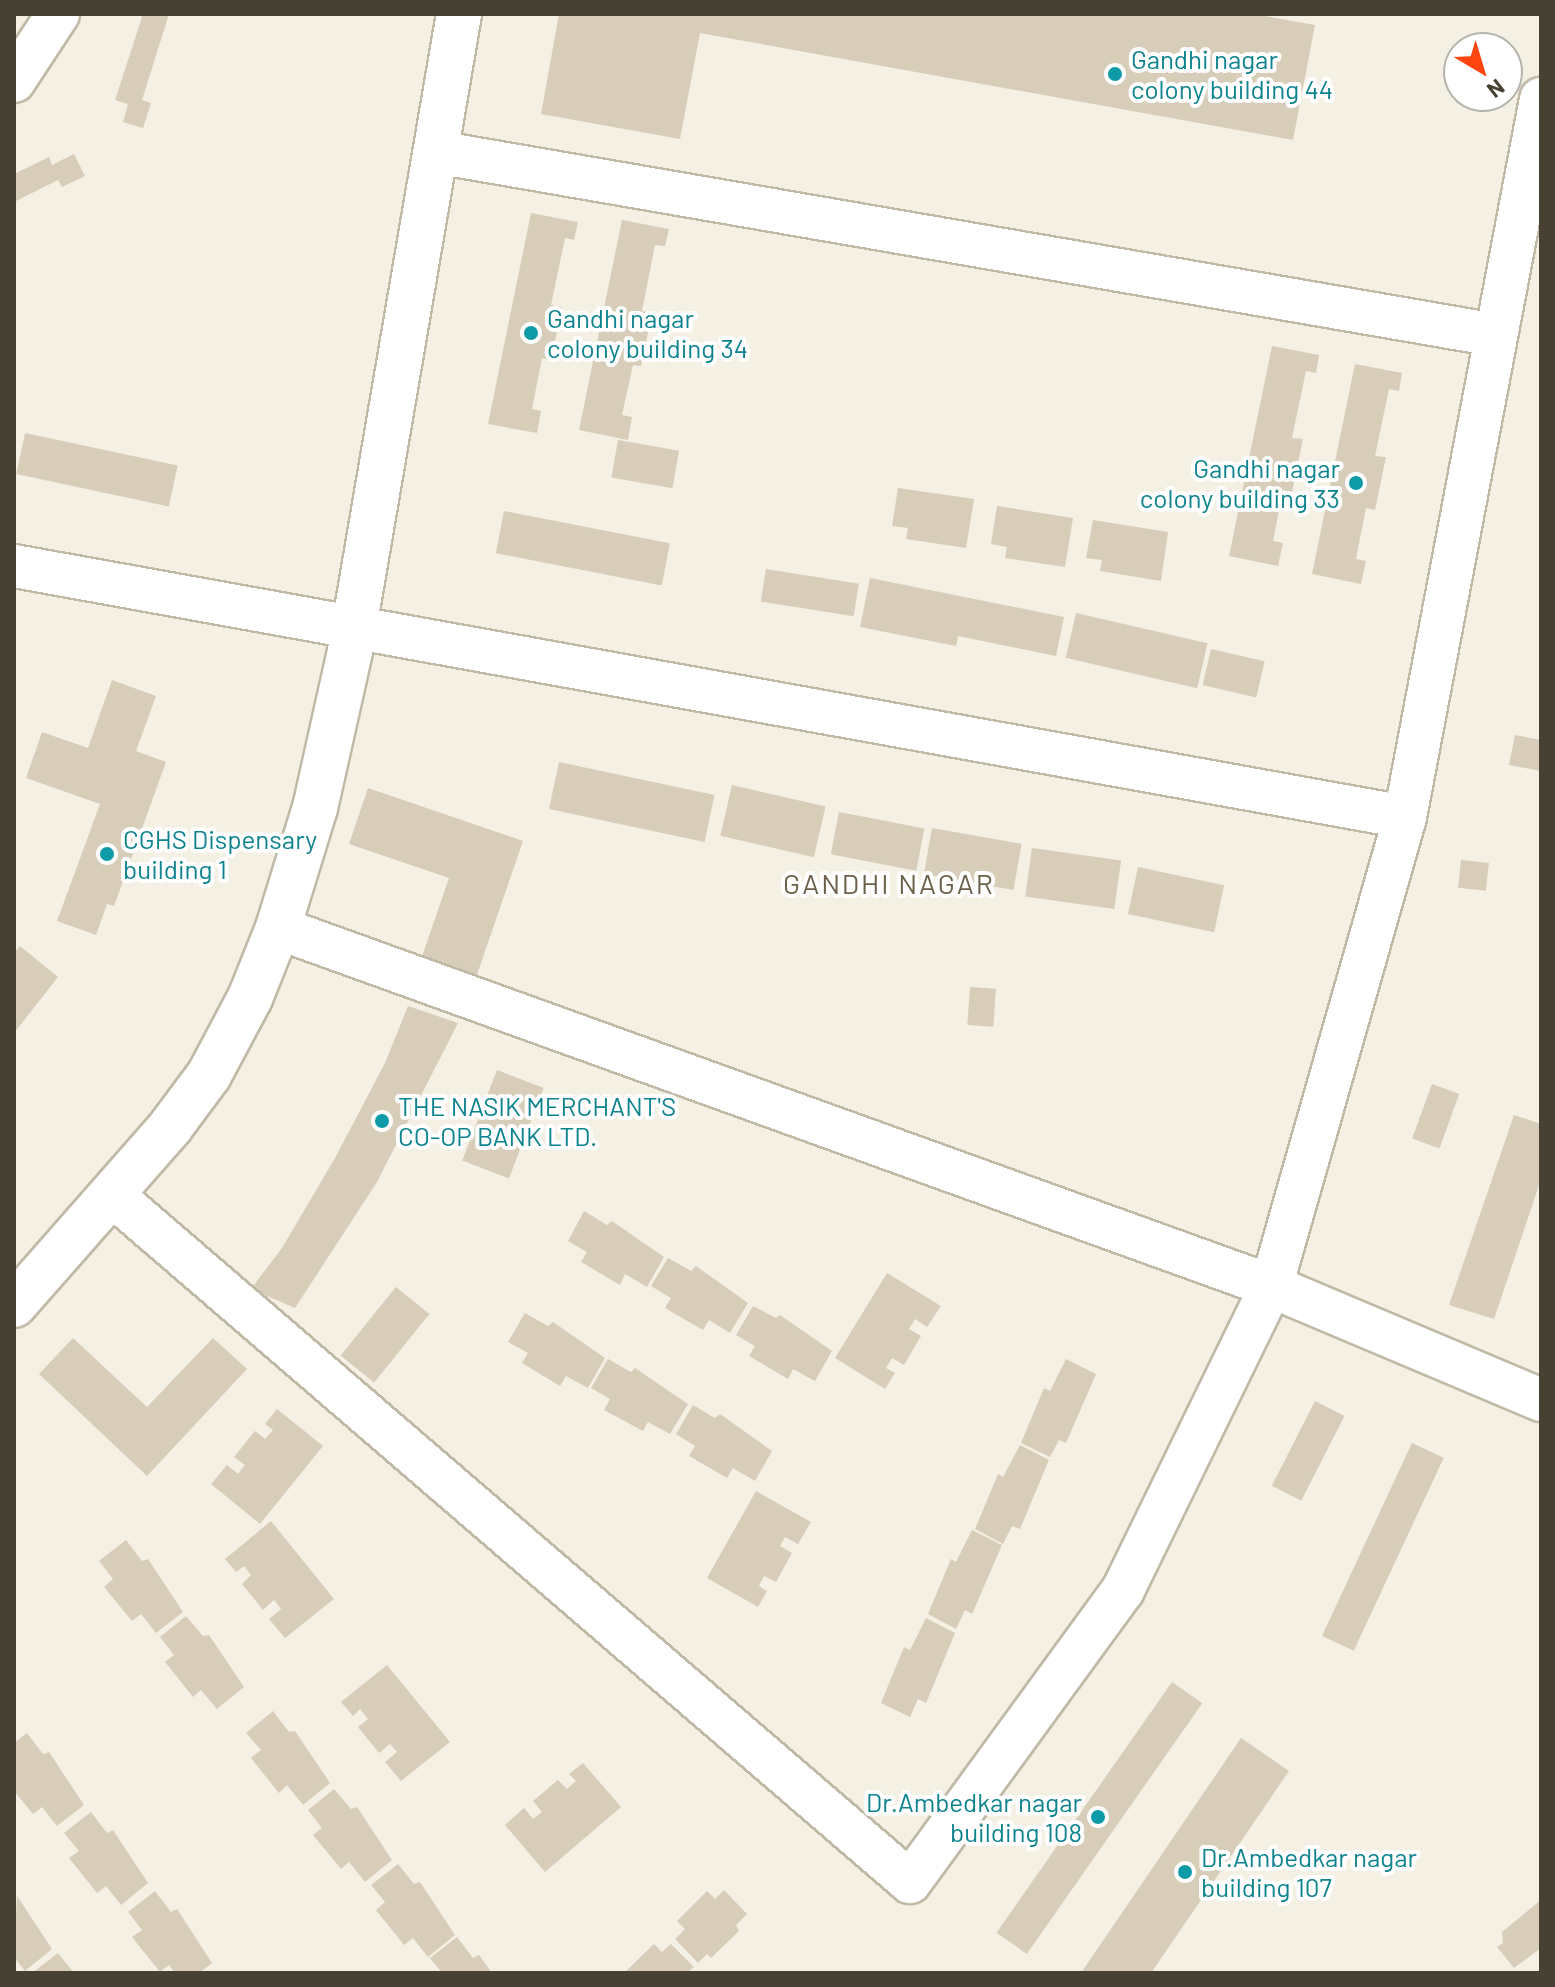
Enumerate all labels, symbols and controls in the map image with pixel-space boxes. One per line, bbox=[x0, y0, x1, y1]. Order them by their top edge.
north arrow bbox=[1443, 32, 1523, 112]
place label: Gandhi nagar colony building 44 bbox=[1131, 43, 1333, 104]
marker: Gandhi nagar colony building 44 bbox=[1106, 65, 1124, 83]
text: N bbox=[1483, 75, 1510, 104]
place label: Gandhi nagar colony building 34 bbox=[547, 302, 748, 364]
marker: Gandhi nagar colony building 34 bbox=[522, 324, 540, 342]
place label: Gandhi nagar colony building 33 bbox=[1140, 452, 1340, 514]
marker: Gandhi nagar colony building 33 bbox=[1347, 474, 1365, 492]
place label: CGHS Dispensary building 1 bbox=[123, 823, 317, 884]
marker: CGHS Dispensary building 1 bbox=[98, 845, 116, 863]
district label: GANDHI NAGAR bbox=[783, 866, 995, 900]
place label: THE NASIK MERCHANT'S CO-OP BANK LTD. bbox=[398, 1090, 676, 1152]
marker: THE NASIK MERCHANT'S CO-OP BANK LTD. bbox=[373, 1112, 391, 1130]
place label: Dr.Ambedkar nagar building 108 bbox=[866, 1786, 1082, 1848]
marker: Dr.Ambedkar nagar building 108 bbox=[1089, 1808, 1107, 1826]
place label: Dr.Ambedkar nagar building 107 bbox=[1201, 1841, 1417, 1902]
marker: Dr.Ambedkar nagar building 107 bbox=[1176, 1863, 1194, 1881]

